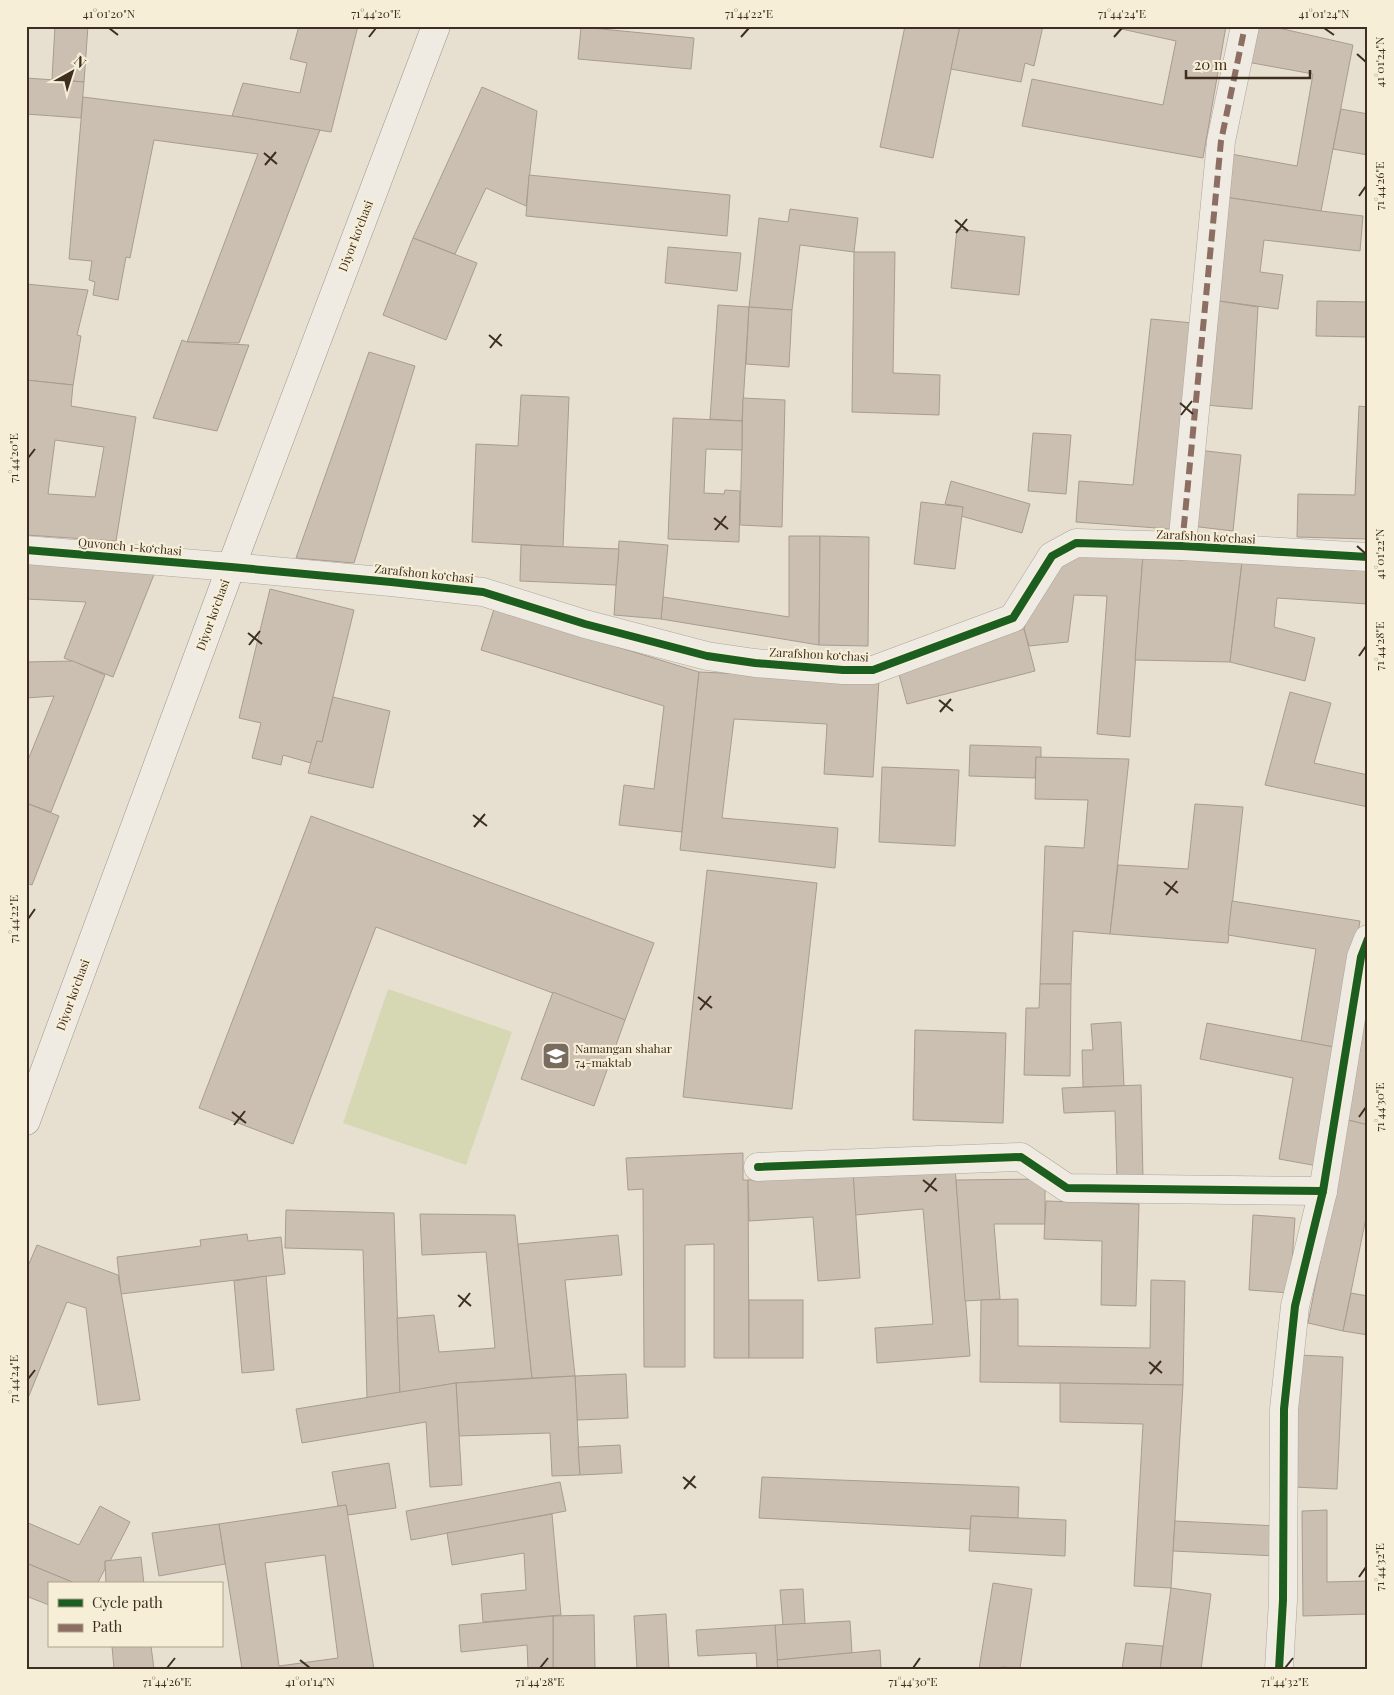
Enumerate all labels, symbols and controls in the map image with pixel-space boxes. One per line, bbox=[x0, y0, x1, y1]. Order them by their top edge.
text: 41°01'20"N bbox=[83, 5, 136, 21]
text: 71°44'20"E bbox=[351, 5, 401, 21]
text: 71°44'22"E bbox=[725, 5, 773, 21]
text: 71°44'24"E bbox=[1098, 5, 1146, 21]
text: 41°01'24"N bbox=[1299, 5, 1350, 21]
text: 41°01'24"N bbox=[1371, 36, 1387, 88]
north arrow bbox=[48, 48, 98, 98]
scale bar bbox=[1186, 48, 1310, 80]
text: N bbox=[71, 51, 90, 72]
text: 20 m bbox=[1194, 54, 1228, 74]
text: 71°44'26"E bbox=[1371, 162, 1387, 210]
street label: Diyor koʻchasi bbox=[334, 197, 376, 274]
text: 71°44'20"E bbox=[5, 433, 21, 483]
street label: Zarafshon koʻchasi bbox=[1156, 525, 1257, 547]
text: 41°01'22"N bbox=[1371, 528, 1387, 579]
street label: Quvonch 1-koʻchasi bbox=[78, 534, 183, 559]
street label: Zarafshon koʻchasi bbox=[374, 560, 475, 586]
street label: Diyor koʻchasi bbox=[192, 576, 233, 653]
text: 71°44'28"E bbox=[1371, 622, 1387, 670]
street label: Zarafshon koʻchasi bbox=[769, 643, 870, 665]
text: 71°44'22"E bbox=[5, 895, 21, 943]
street label: Diyor koʻchasi bbox=[52, 956, 93, 1033]
place label: Namangan shahar 74-maktab bbox=[575, 1040, 673, 1070]
school or university icon: Namangan shahar 74-maktab bbox=[541, 1041, 571, 1071]
text: 71°44'30"E bbox=[1371, 1082, 1387, 1132]
text: 71°44'24"E bbox=[5, 1355, 21, 1403]
text: 71°44'32"E bbox=[1371, 1543, 1387, 1591]
legend bbox=[48, 1582, 222, 1648]
text: Cycle path bbox=[92, 1592, 163, 1612]
text: Path bbox=[92, 1616, 122, 1636]
text: 71°44'26"E bbox=[143, 1673, 191, 1689]
text: 41°01'14"N bbox=[285, 1673, 335, 1689]
text: 71°44'28"E bbox=[516, 1673, 564, 1689]
text: 71°44'30"E bbox=[888, 1673, 938, 1689]
text: 71°44'32"E bbox=[1261, 1673, 1309, 1689]

